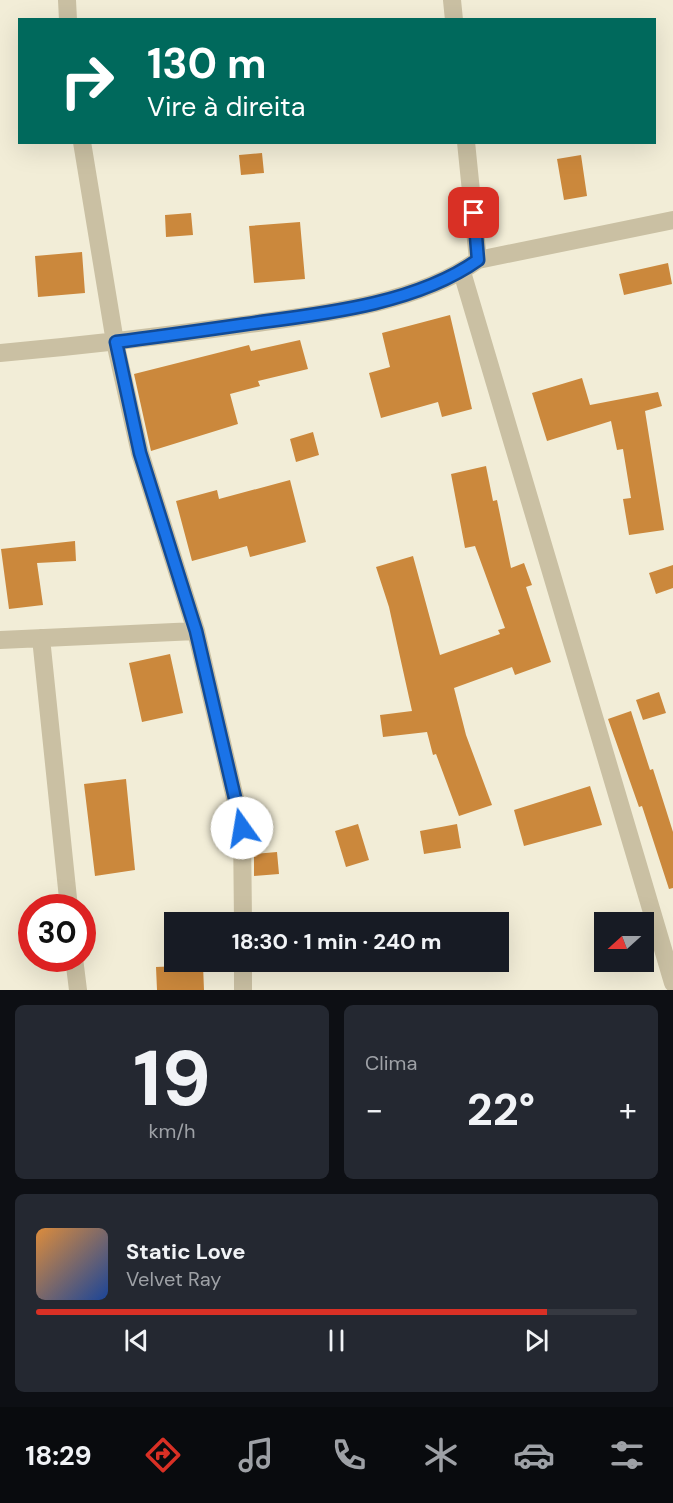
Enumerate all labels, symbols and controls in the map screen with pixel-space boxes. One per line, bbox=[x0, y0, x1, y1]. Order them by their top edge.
text: 130 m bbox=[147, 36, 267, 91]
icon: right bbox=[48, 42, 126, 120]
text: Vire à direita bbox=[147, 89, 305, 124]
pin bbox=[448, 187, 499, 238]
icon: arrive bbox=[457, 196, 490, 229]
position arrow bbox=[210, 796, 274, 860]
speed limit sign: 30 bbox=[18, 894, 96, 972]
north arrow bbox=[594, 912, 654, 972]
map controls bbox=[594, 912, 654, 972]
text: 18:30 · 1 min · 240 m bbox=[232, 927, 441, 956]
text: 19 bbox=[133, 1028, 211, 1129]
text: Clima bbox=[365, 1050, 417, 1076]
text: 22° bbox=[467, 1080, 535, 1139]
text: − bbox=[365, 1088, 383, 1131]
text: + bbox=[619, 1088, 637, 1131]
text: km/h bbox=[148, 1118, 196, 1144]
text: Static Love bbox=[126, 1237, 246, 1266]
text: Velvet Ray bbox=[126, 1266, 221, 1292]
icon: previous bbox=[120, 1324, 153, 1357]
icon: pause bbox=[320, 1324, 353, 1357]
icon: next bbox=[520, 1324, 553, 1357]
icon: directions bbox=[142, 1434, 184, 1476]
icon: music bbox=[235, 1434, 277, 1476]
icon: phone bbox=[328, 1434, 370, 1476]
icon: climate bbox=[420, 1434, 462, 1476]
icon: car bbox=[513, 1434, 555, 1476]
icon: filters bbox=[606, 1434, 648, 1476]
text: 18:29 bbox=[25, 1438, 92, 1473]

